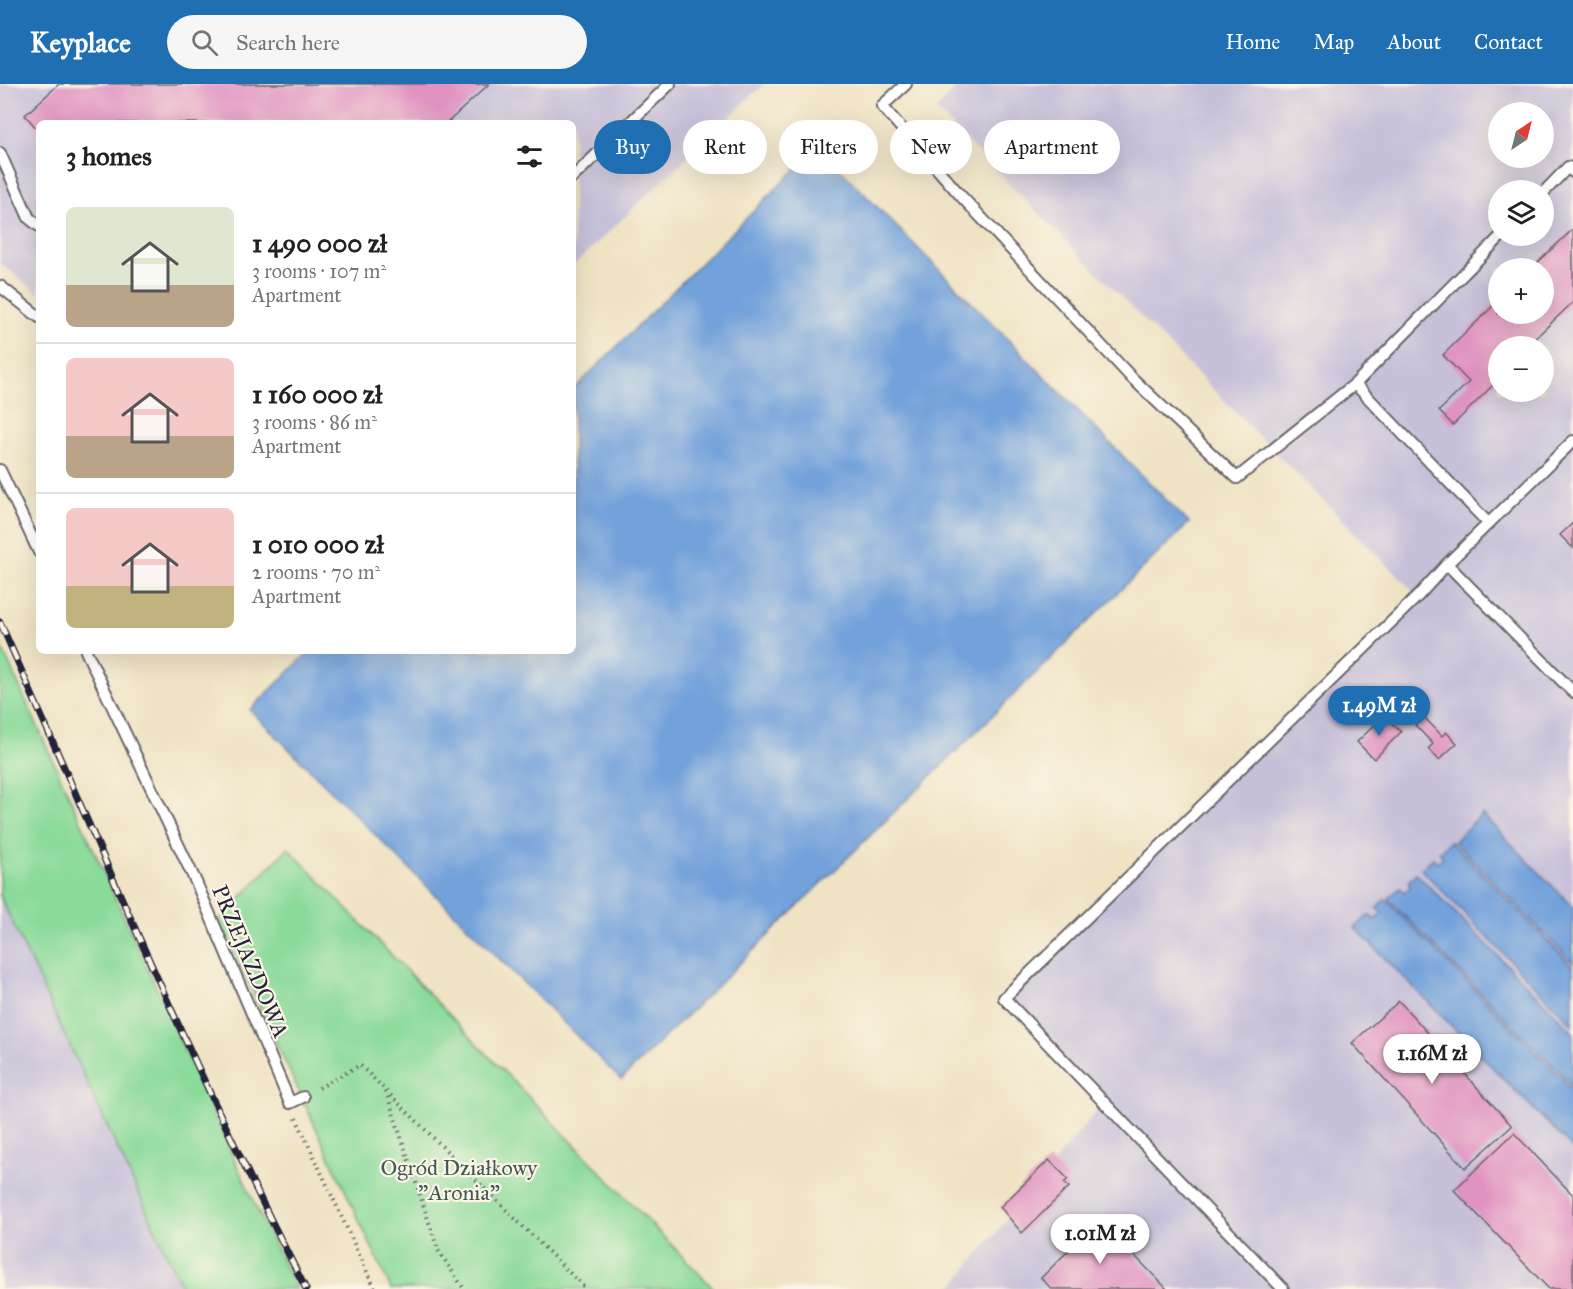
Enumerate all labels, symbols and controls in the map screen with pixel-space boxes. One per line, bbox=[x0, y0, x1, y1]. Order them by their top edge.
search box bbox=[167, 15, 587, 69]
text: Keyplace bbox=[30, 25, 131, 60]
icon: search bbox=[188, 26, 221, 59]
text: Search here bbox=[236, 29, 340, 56]
text: Home bbox=[1225, 29, 1280, 55]
text: Map bbox=[1313, 29, 1354, 55]
text: About bbox=[1387, 29, 1441, 55]
text: Contact bbox=[1474, 29, 1543, 55]
north arrow bbox=[1488, 102, 1554, 168]
map controls bbox=[1488, 102, 1554, 402]
chip: Buy bbox=[594, 120, 671, 174]
chip: Rent bbox=[683, 120, 767, 174]
chip: Filters bbox=[779, 120, 878, 174]
chip: New bbox=[890, 120, 972, 174]
chip: Apartment bbox=[984, 120, 1120, 174]
text: 3 homes bbox=[66, 140, 152, 172]
icon: filters bbox=[513, 140, 546, 173]
button: layers bbox=[1488, 180, 1554, 246]
text: 1 490 000 zł bbox=[252, 227, 387, 259]
icon: home bbox=[114, 231, 186, 303]
button: + bbox=[1488, 258, 1554, 324]
text: 3 rooms · 107 m² bbox=[252, 259, 386, 283]
text: Apartment bbox=[252, 283, 341, 307]
button: − bbox=[1488, 336, 1554, 402]
text: 1 160 000 zł bbox=[252, 378, 382, 410]
icon: home bbox=[114, 382, 186, 454]
text: 3 rooms · 86 m² bbox=[252, 410, 377, 434]
text: Apartment bbox=[252, 434, 341, 458]
text: 1 010 000 zł bbox=[252, 528, 384, 560]
icon: home bbox=[114, 532, 186, 604]
text: 2 rooms · 70 m² bbox=[252, 560, 380, 584]
text: Apartment bbox=[252, 584, 341, 608]
pin: 1.49M zł bbox=[1317, 686, 1441, 737]
text: 1.49M zł bbox=[1342, 693, 1416, 717]
street label: PRZEJAZDOWA bbox=[206, 881, 295, 1042]
pin: 1.16M zł bbox=[1370, 1034, 1494, 1085]
text: 1.16M zł bbox=[1397, 1041, 1467, 1065]
park label: Ogród Działkowy "Aronia" bbox=[381, 1154, 538, 1206]
pin: 1.01M zł bbox=[1038, 1214, 1162, 1265]
text: 1.01M zł bbox=[1064, 1221, 1136, 1245]

